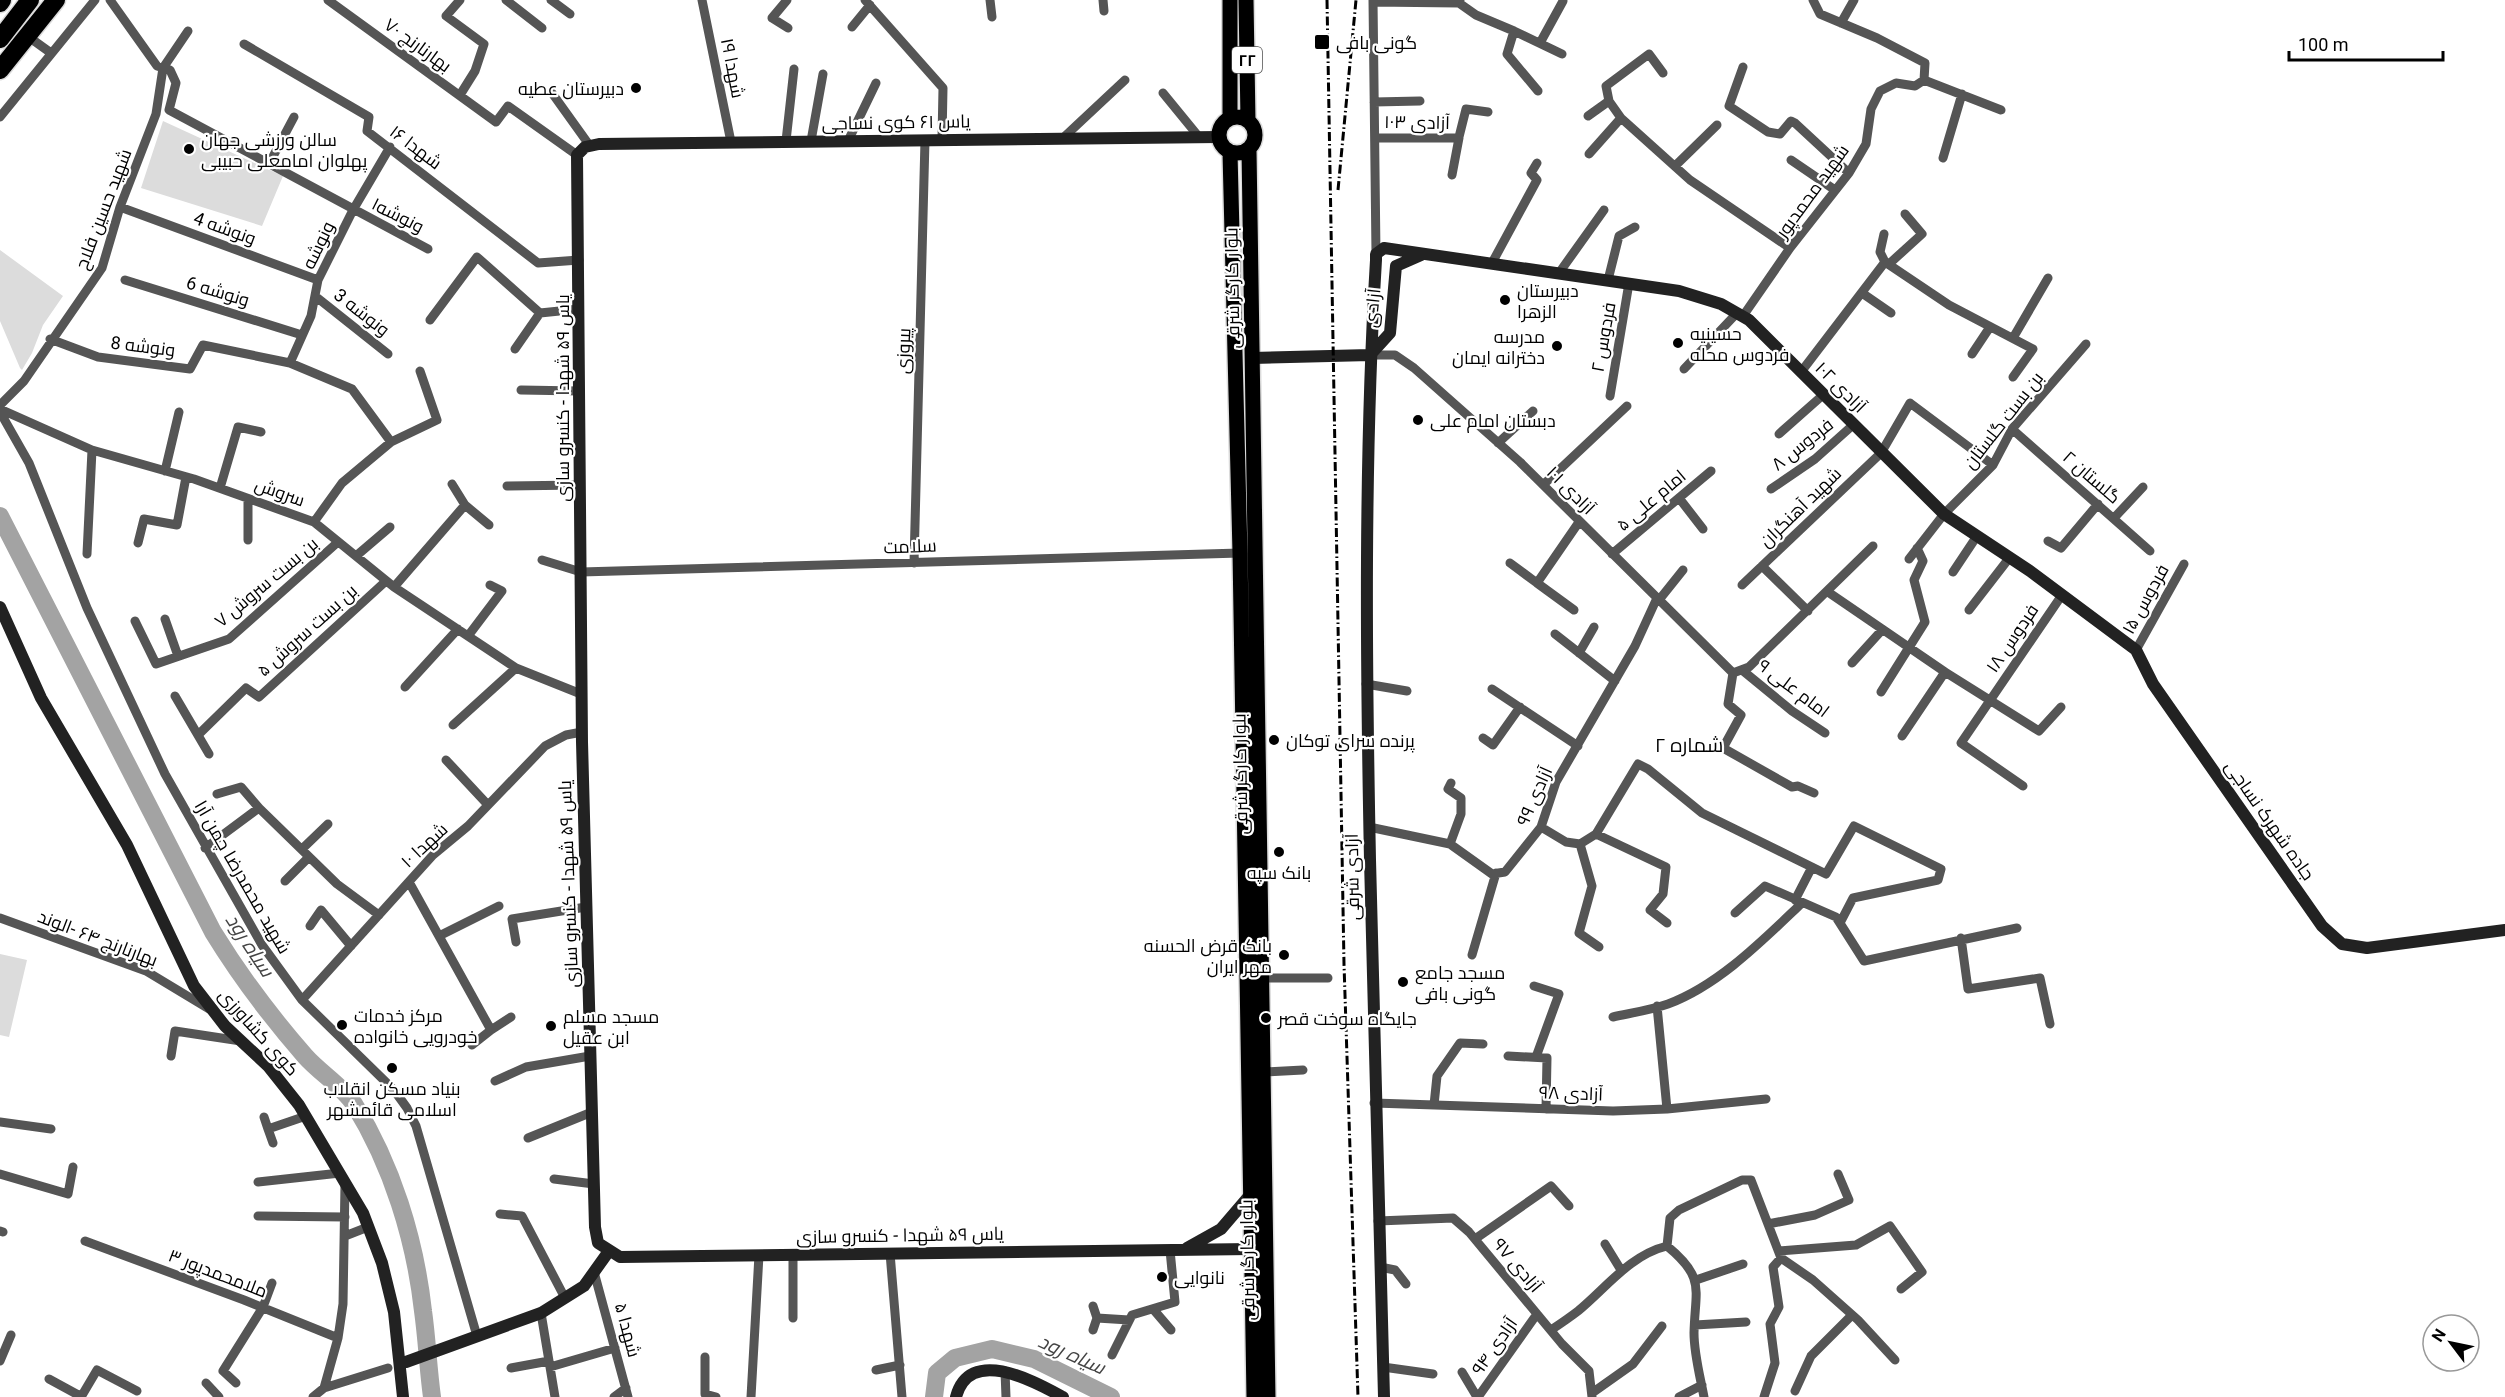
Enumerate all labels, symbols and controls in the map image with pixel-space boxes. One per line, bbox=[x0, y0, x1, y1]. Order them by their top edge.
street label: بهارنارنج ۷۰ bbox=[379, 14, 456, 78]
scale bar bbox=[2289, 24, 2444, 62]
place label: گونی بافی bbox=[1336, 32, 1417, 54]
marker: گونی بافی bbox=[1313, 33, 1331, 51]
text: 100 m bbox=[2298, 34, 2349, 55]
street label: شهدا ۱۹ bbox=[716, 36, 749, 100]
road number: ۲۲ bbox=[1232, 47, 1262, 73]
place label: دبیرستان عطیه bbox=[518, 78, 624, 100]
marker: دبیرستان عطیه bbox=[629, 81, 643, 95]
street label: یاس ۶۱ کوی نساجی bbox=[821, 110, 971, 135]
street label: آزادی ۱۰۳ bbox=[1384, 111, 1450, 134]
street label: شهدا ۱۶ bbox=[385, 121, 446, 174]
place label: سالن ورزشی جهان پهلوان امامعلی حبیبی bbox=[201, 129, 367, 173]
street label: شهید محمدپور bbox=[1771, 140, 1855, 244]
marker: سالن ورزشی جهان پهلوان امامعلی حبیبی bbox=[182, 142, 196, 156]
street label: شهید حسین فلاح bbox=[70, 146, 137, 273]
street label: ونوشه۱ bbox=[368, 193, 428, 238]
street label: ونوشه 4 bbox=[191, 207, 259, 250]
street label: ونوشه bbox=[298, 218, 339, 273]
street label: بلوار کارگر شرقی bbox=[1220, 227, 1245, 349]
street label: ونوشه 6 bbox=[184, 271, 252, 311]
place label: دبیرستان الزهرا bbox=[1517, 280, 1579, 323]
street label: ونوشه 3 bbox=[329, 284, 394, 341]
street label: آزادی bbox=[1360, 287, 1386, 329]
marker: دبیرستان الزهرا bbox=[1498, 293, 1512, 307]
street label: یاس ۵۹ شهدا - کنسرو سازی bbox=[552, 294, 574, 502]
street label: فردوس ۲ bbox=[1587, 300, 1620, 374]
place label: حسینیه فردوس محله bbox=[1690, 323, 1789, 366]
place label: مدرسه دخترانه ایمان bbox=[1452, 326, 1545, 369]
street label: پیروزی bbox=[892, 327, 916, 375]
street label: ونوشه 8 bbox=[109, 332, 176, 361]
marker: حسینیه فردوس محله bbox=[1671, 336, 1685, 350]
marker: مدرسه دخترانه ایمان bbox=[1550, 339, 1564, 353]
street label: آزادی ۱۰۲ bbox=[1810, 357, 1871, 418]
street label: بن بست گلستان bbox=[1959, 367, 2048, 473]
place label: دبستان امام علی bbox=[1430, 410, 1556, 433]
marker: دبستان امام علی bbox=[1411, 413, 1425, 427]
street label: فردوس ۸ bbox=[1767, 413, 1838, 475]
street label: گلستان ۲ bbox=[2058, 446, 2125, 509]
street label: آزادی ۱۰۱ bbox=[1542, 462, 1600, 519]
street label: شهید آهنگران bbox=[1755, 463, 1846, 552]
street label: امام علی ۵ bbox=[1612, 465, 1691, 537]
street label: سروش bbox=[252, 473, 308, 512]
street label: بن بست سروش ۷ bbox=[210, 533, 323, 632]
street label: سلامت bbox=[883, 535, 937, 557]
street label: فردوس ۱۵ bbox=[2117, 560, 2174, 638]
street label: بن بست سروش ۵ bbox=[253, 580, 362, 681]
street label: فردوس ۱۸ bbox=[1982, 600, 2043, 677]
street label: امام علی ۹ bbox=[1753, 655, 1834, 723]
street label: بلوار کارگر شرقی bbox=[1228, 713, 1253, 835]
place label: پرنده سرای توکان bbox=[1286, 730, 1415, 753]
marker: پرنده سرای توکان bbox=[1267, 733, 1281, 747]
district label: شماره ۲ bbox=[1655, 733, 1723, 757]
street label: جاده شهرک نساجی bbox=[2220, 756, 2319, 884]
street label: آزادی ٩٩ bbox=[1512, 763, 1557, 829]
street label: یاس ۵۹ شهدا - کنسرو سازی bbox=[554, 780, 583, 988]
street label: شهید محمدرضا چمن آرا bbox=[189, 797, 295, 958]
street label: شهدا ۱۰ bbox=[396, 818, 452, 872]
street label: آزادی شرقی bbox=[1341, 833, 1364, 921]
marker: بانک سپه bbox=[1272, 845, 1286, 859]
place label: بانک سپه bbox=[1247, 862, 1311, 884]
street label: بهارنارنج ۶۴ -الوند bbox=[34, 905, 161, 972]
water label: سیاه رود bbox=[221, 909, 280, 982]
place label: بانک قرض الحسنه مهر ایران bbox=[1144, 935, 1272, 978]
marker: بانک قرض الحسنه مهر ایران bbox=[1277, 948, 1291, 962]
place label: مسجد جامع گونی بافی bbox=[1415, 962, 1505, 1005]
marker: مسجد جامع گونی بافی bbox=[1396, 975, 1410, 989]
street label: کوی کشاورزی bbox=[214, 984, 304, 1080]
place label: مرکز خدمات خودرویی خانواده bbox=[354, 1005, 477, 1048]
place label: مسجد مسلم ابن عقیل bbox=[563, 1006, 659, 1049]
place label: جایگاه سوخت قصر bbox=[1277, 1008, 1417, 1030]
marker: جایگاه سوخت قصر bbox=[1259, 1011, 1273, 1025]
marker: مرکز خدمات خودرویی خانواده bbox=[335, 1018, 349, 1032]
marker: مسجد مسلم ابن عقیل bbox=[544, 1019, 558, 1033]
marker: بنیاد مسکن انقلاب اسلامی قائمشهر bbox=[385, 1061, 399, 1075]
place label: بنیاد مسکن انقلاب اسلامی قائمشهر bbox=[323, 1078, 461, 1121]
street label: آزادی ۹۸ bbox=[1538, 1081, 1604, 1106]
street label: بلوار کارگر شرقی bbox=[1235, 1199, 1260, 1321]
street label: یاس ۵۹ شهدا - کنسرو سازی bbox=[796, 1223, 1004, 1248]
street label: آزادی ۹۷ bbox=[1489, 1234, 1547, 1297]
street label: ملامحمدپور ۳ bbox=[165, 1244, 270, 1303]
place label: نانوایی bbox=[1174, 1267, 1225, 1289]
marker: نانوایی bbox=[1155, 1270, 1169, 1284]
street label: شهدا ۵ bbox=[610, 1300, 645, 1360]
street label: آزادی ۹۴ bbox=[1467, 1313, 1522, 1379]
north arrow bbox=[2421, 1313, 2481, 1373]
text: N bbox=[2428, 1325, 2450, 1345]
water label: سیاه رود bbox=[1035, 1329, 1110, 1380]

